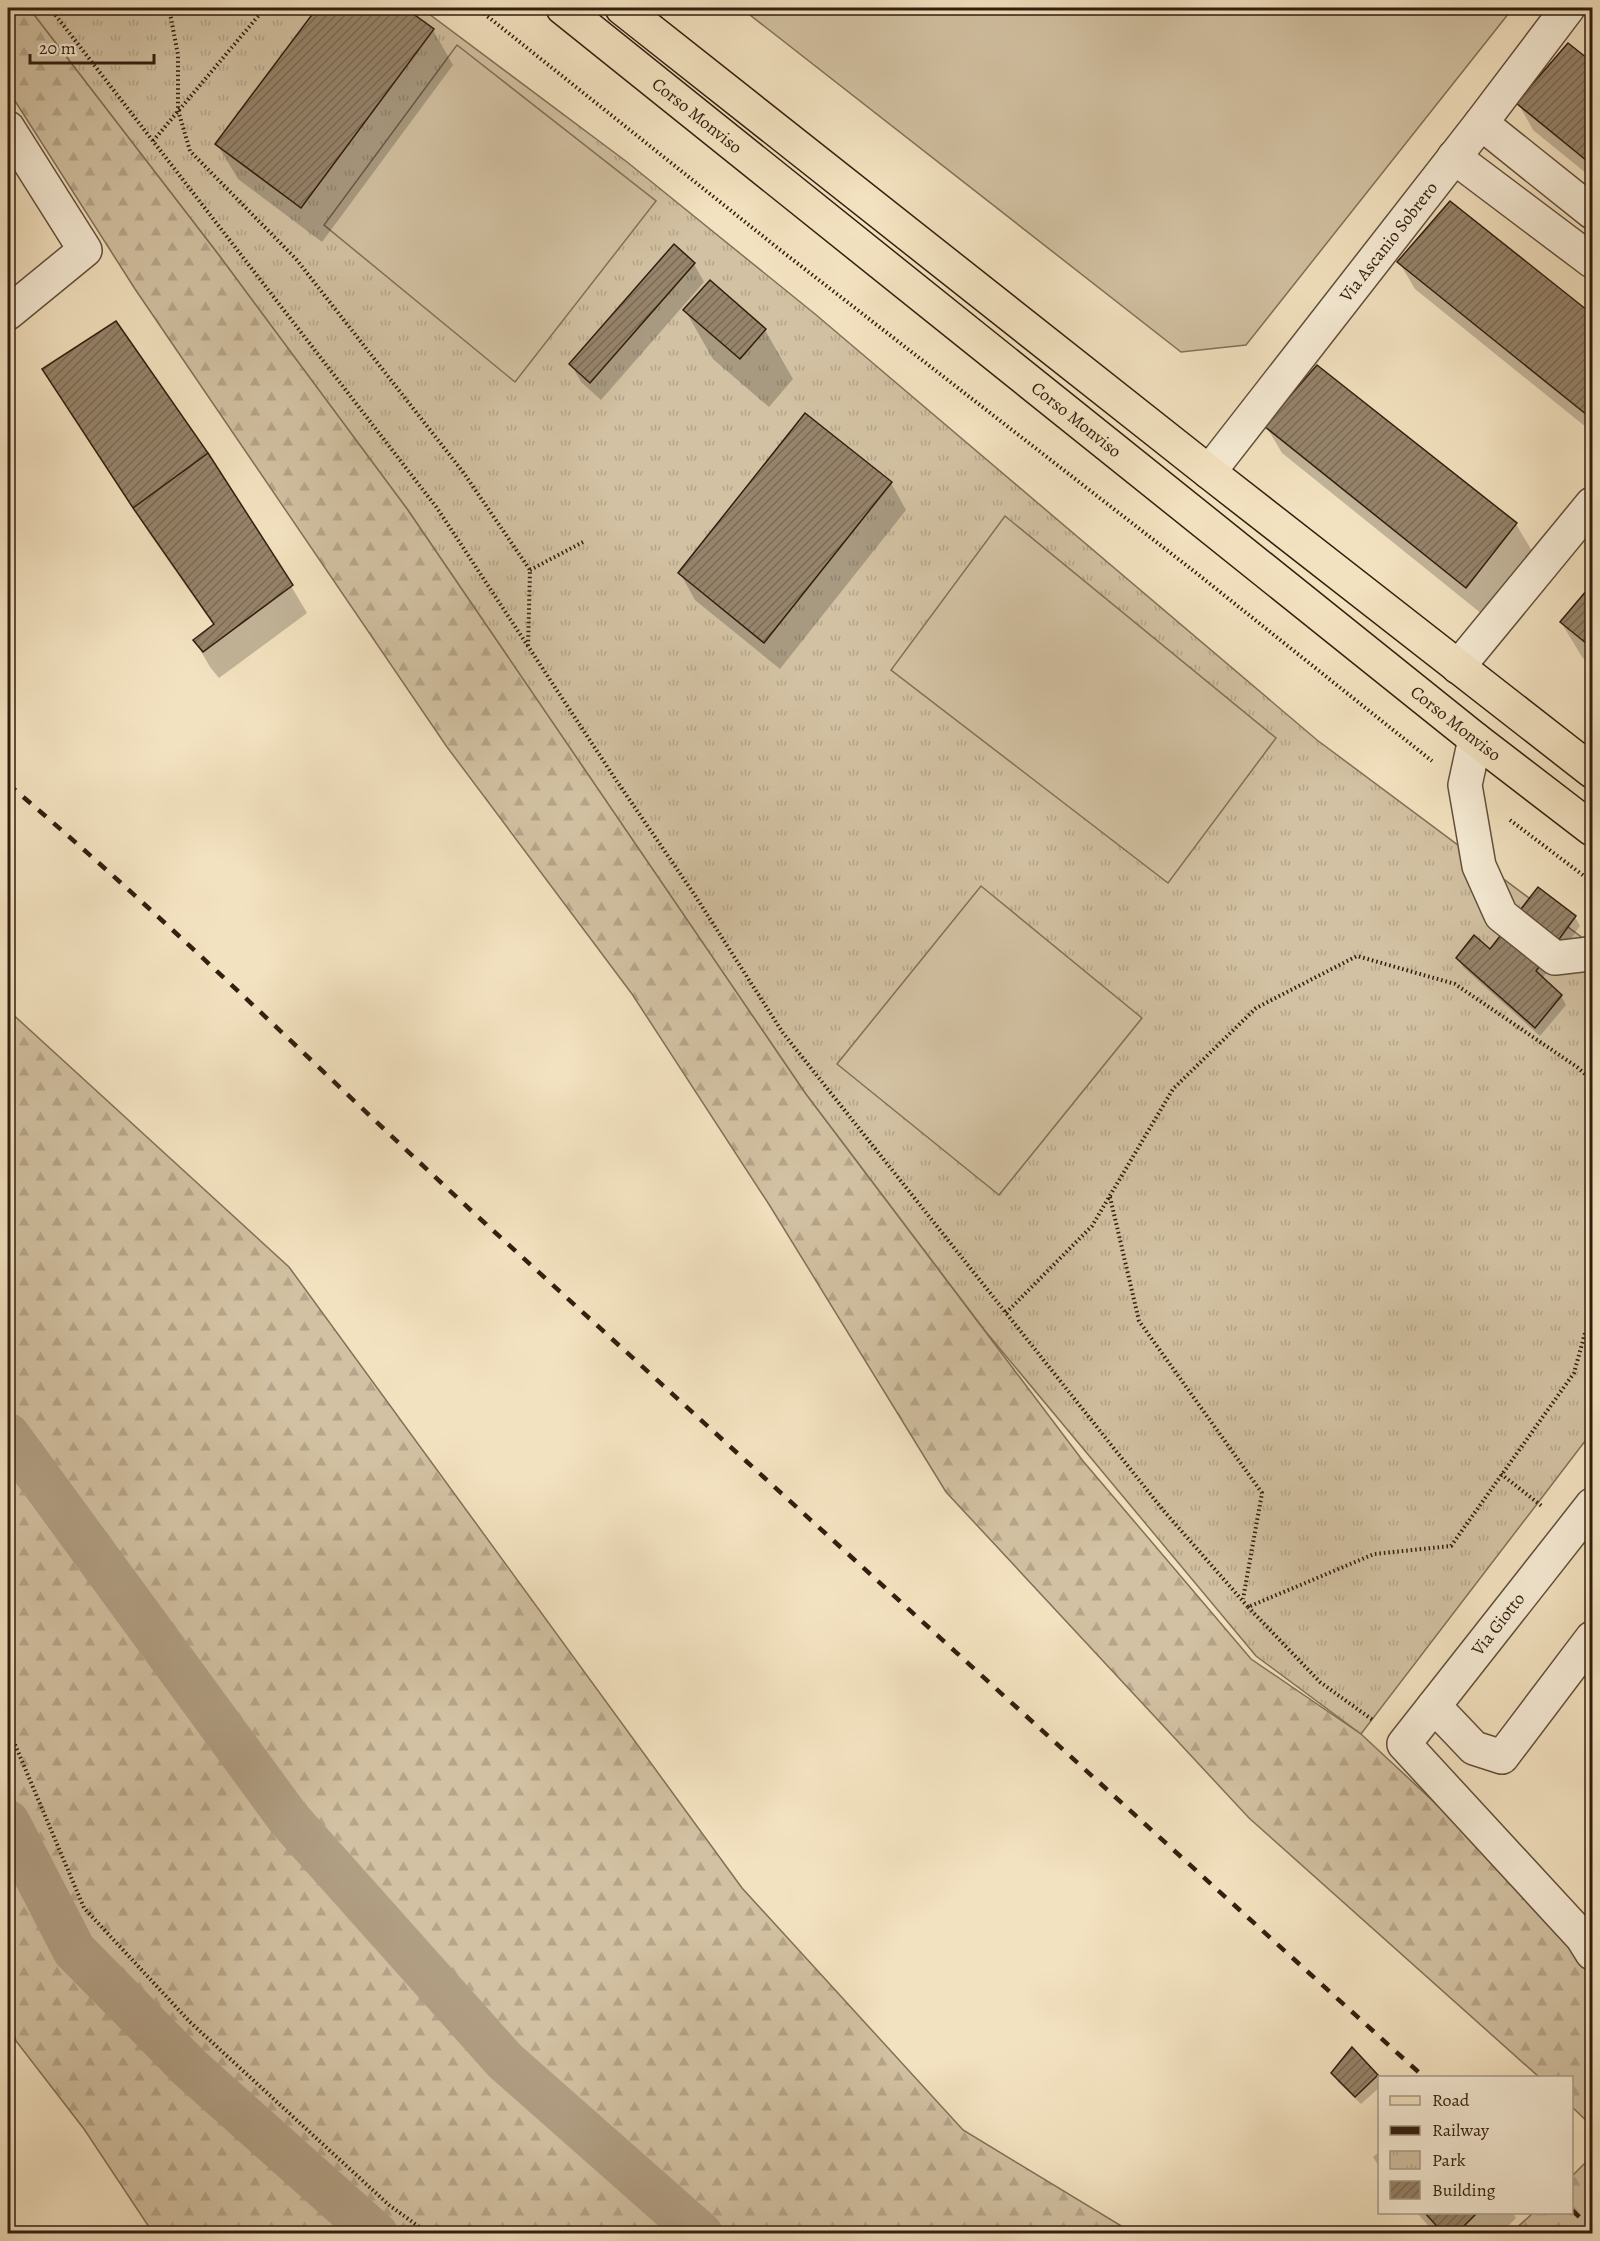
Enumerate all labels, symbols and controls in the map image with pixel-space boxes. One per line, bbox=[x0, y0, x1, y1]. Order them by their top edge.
scale bar bbox=[30, 27, 154, 65]
text: 20 m bbox=[39, 36, 76, 60]
street label: Corso Monviso bbox=[647, 72, 747, 159]
street label: Via Ascanio Sobrero bbox=[1333, 177, 1443, 308]
street label: Corso Monviso bbox=[1026, 376, 1127, 463]
street label: Corso Monviso bbox=[1405, 680, 1506, 767]
street label: Via Giotto bbox=[1465, 1588, 1530, 1661]
legend bbox=[1378, 2076, 1573, 2214]
text: Road bbox=[1432, 2088, 1470, 2112]
text: Railway bbox=[1432, 2118, 1490, 2142]
text: Park bbox=[1432, 2148, 1466, 2172]
text: Building bbox=[1432, 2178, 1496, 2202]

